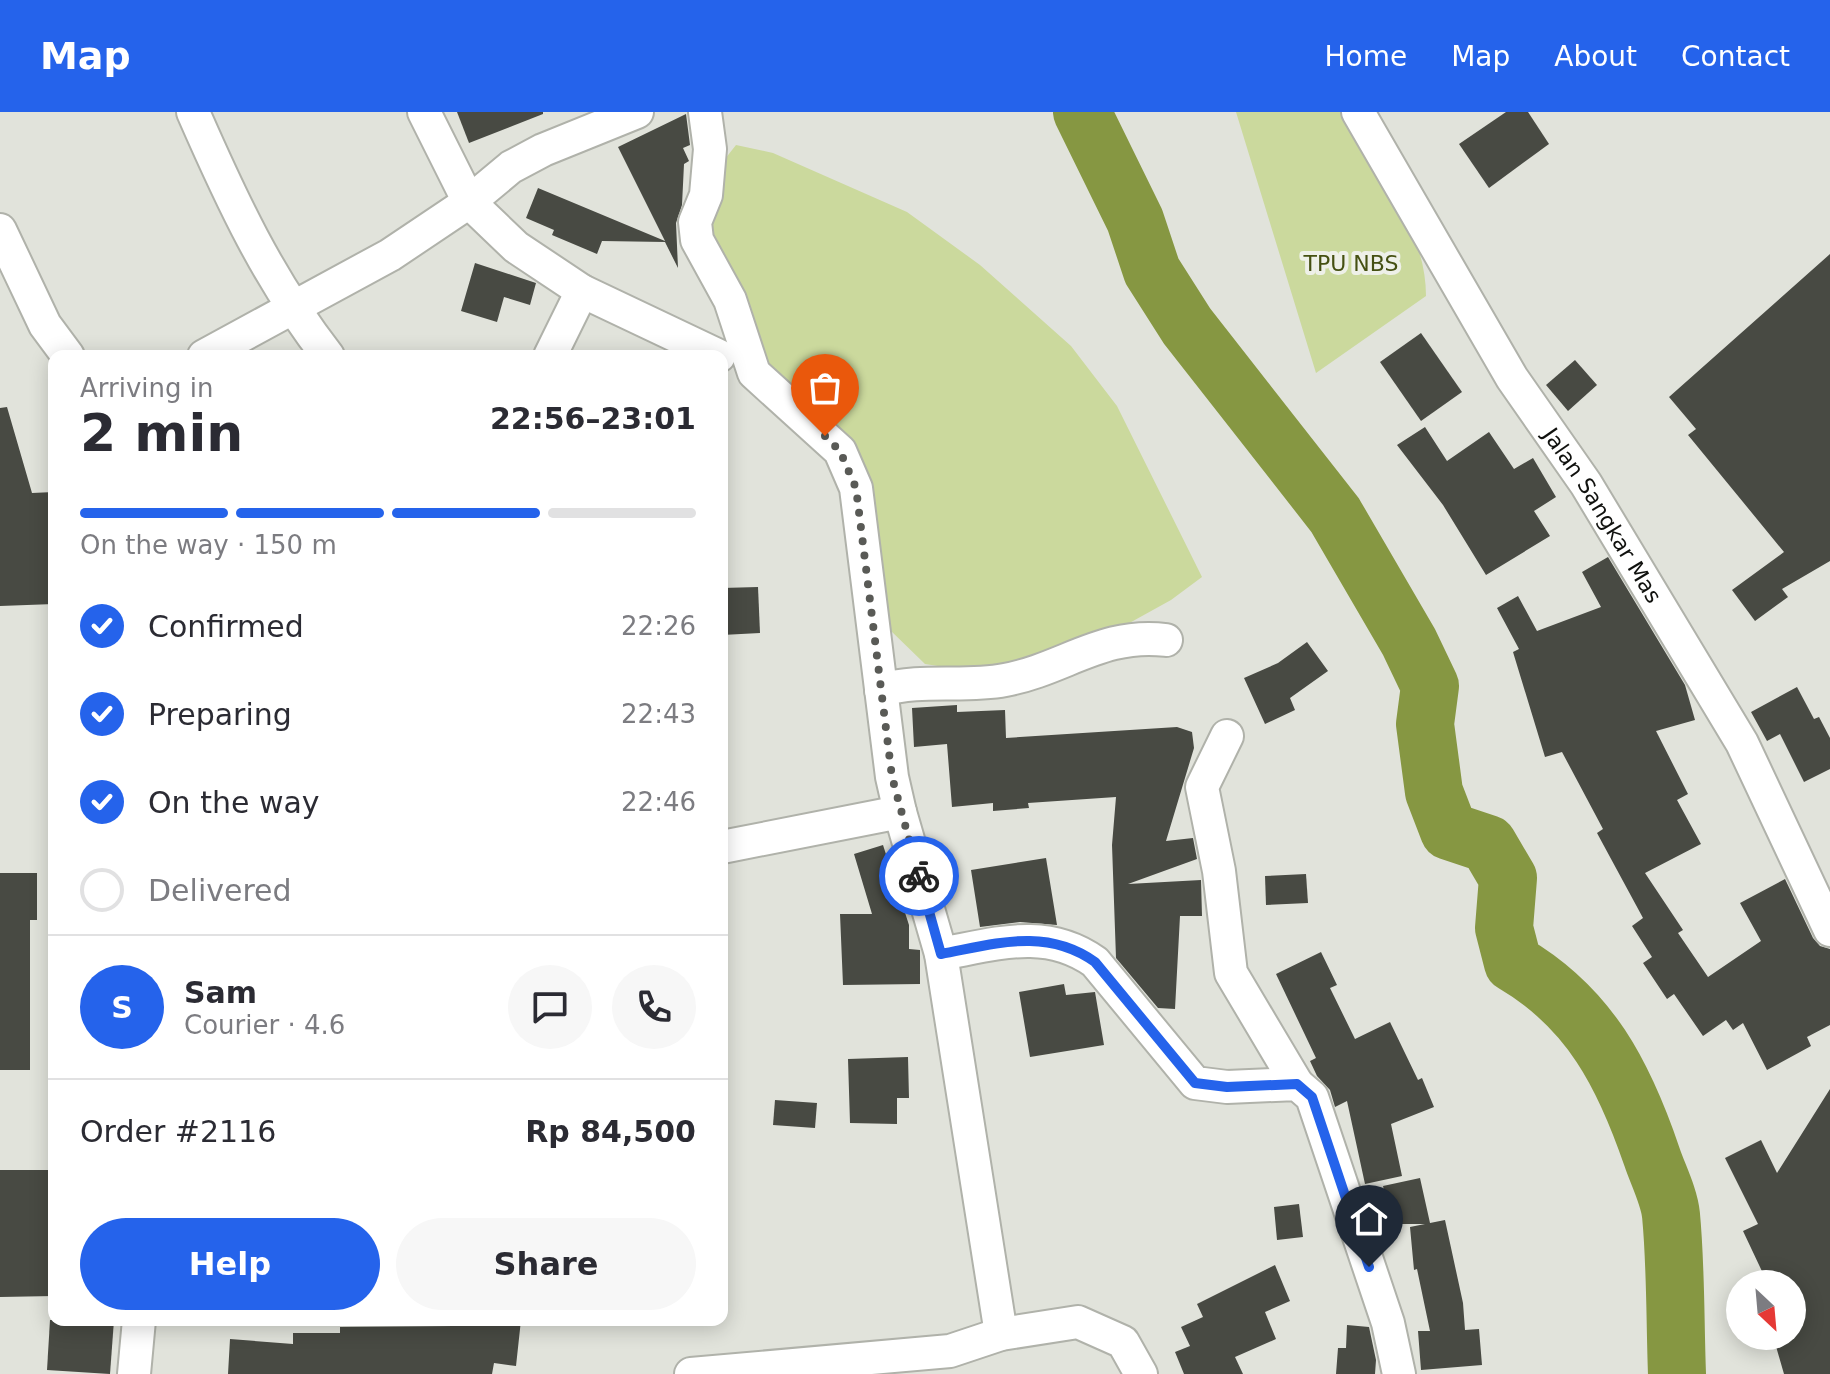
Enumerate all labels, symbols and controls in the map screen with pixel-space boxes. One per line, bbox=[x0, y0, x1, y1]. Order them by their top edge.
text: Map bbox=[40, 34, 131, 78]
text: Home bbox=[1324, 40, 1407, 73]
text: Map bbox=[1451, 40, 1510, 73]
text: About bbox=[1554, 40, 1637, 73]
text: Contact bbox=[1681, 40, 1790, 73]
park label: TPU NBS bbox=[1303, 251, 1398, 276]
pin bbox=[791, 354, 859, 436]
icon: bag bbox=[803, 366, 847, 410]
text: Arriving in bbox=[80, 373, 214, 403]
text: 22:56–23:01 bbox=[490, 401, 696, 436]
text: 2 min bbox=[80, 403, 243, 463]
street label: Jalan Sangkar Mas bbox=[1537, 422, 1667, 607]
text: On the way · 150 m bbox=[80, 530, 337, 560]
icon: check bbox=[80, 604, 124, 648]
text: Confirmed bbox=[148, 609, 304, 644]
text: 22:26 bbox=[621, 611, 696, 641]
icon: check bbox=[80, 692, 124, 736]
text: Preparing bbox=[148, 697, 292, 732]
text: 22:43 bbox=[621, 699, 696, 729]
icon: check bbox=[80, 780, 124, 824]
text: On the way bbox=[148, 785, 320, 820]
text: 22:46 bbox=[621, 787, 696, 817]
courier bbox=[879, 836, 959, 916]
icon: bike bbox=[897, 854, 941, 898]
text: Delivered bbox=[148, 873, 292, 908]
button: chat bbox=[508, 965, 592, 1049]
button: phone bbox=[612, 965, 696, 1049]
text: Sam bbox=[184, 975, 257, 1010]
text: S bbox=[111, 990, 133, 1025]
text: Courier · 4.6 bbox=[184, 1010, 345, 1040]
text: Order #2116 bbox=[80, 1114, 276, 1149]
text: Rp 84,500 bbox=[525, 1114, 696, 1149]
pin bbox=[1335, 1185, 1403, 1267]
icon: home bbox=[1347, 1197, 1391, 1241]
button: Help bbox=[80, 1218, 380, 1310]
button: Share bbox=[396, 1218, 696, 1310]
north arrow bbox=[1726, 1270, 1806, 1350]
map controls bbox=[1726, 1270, 1806, 1350]

